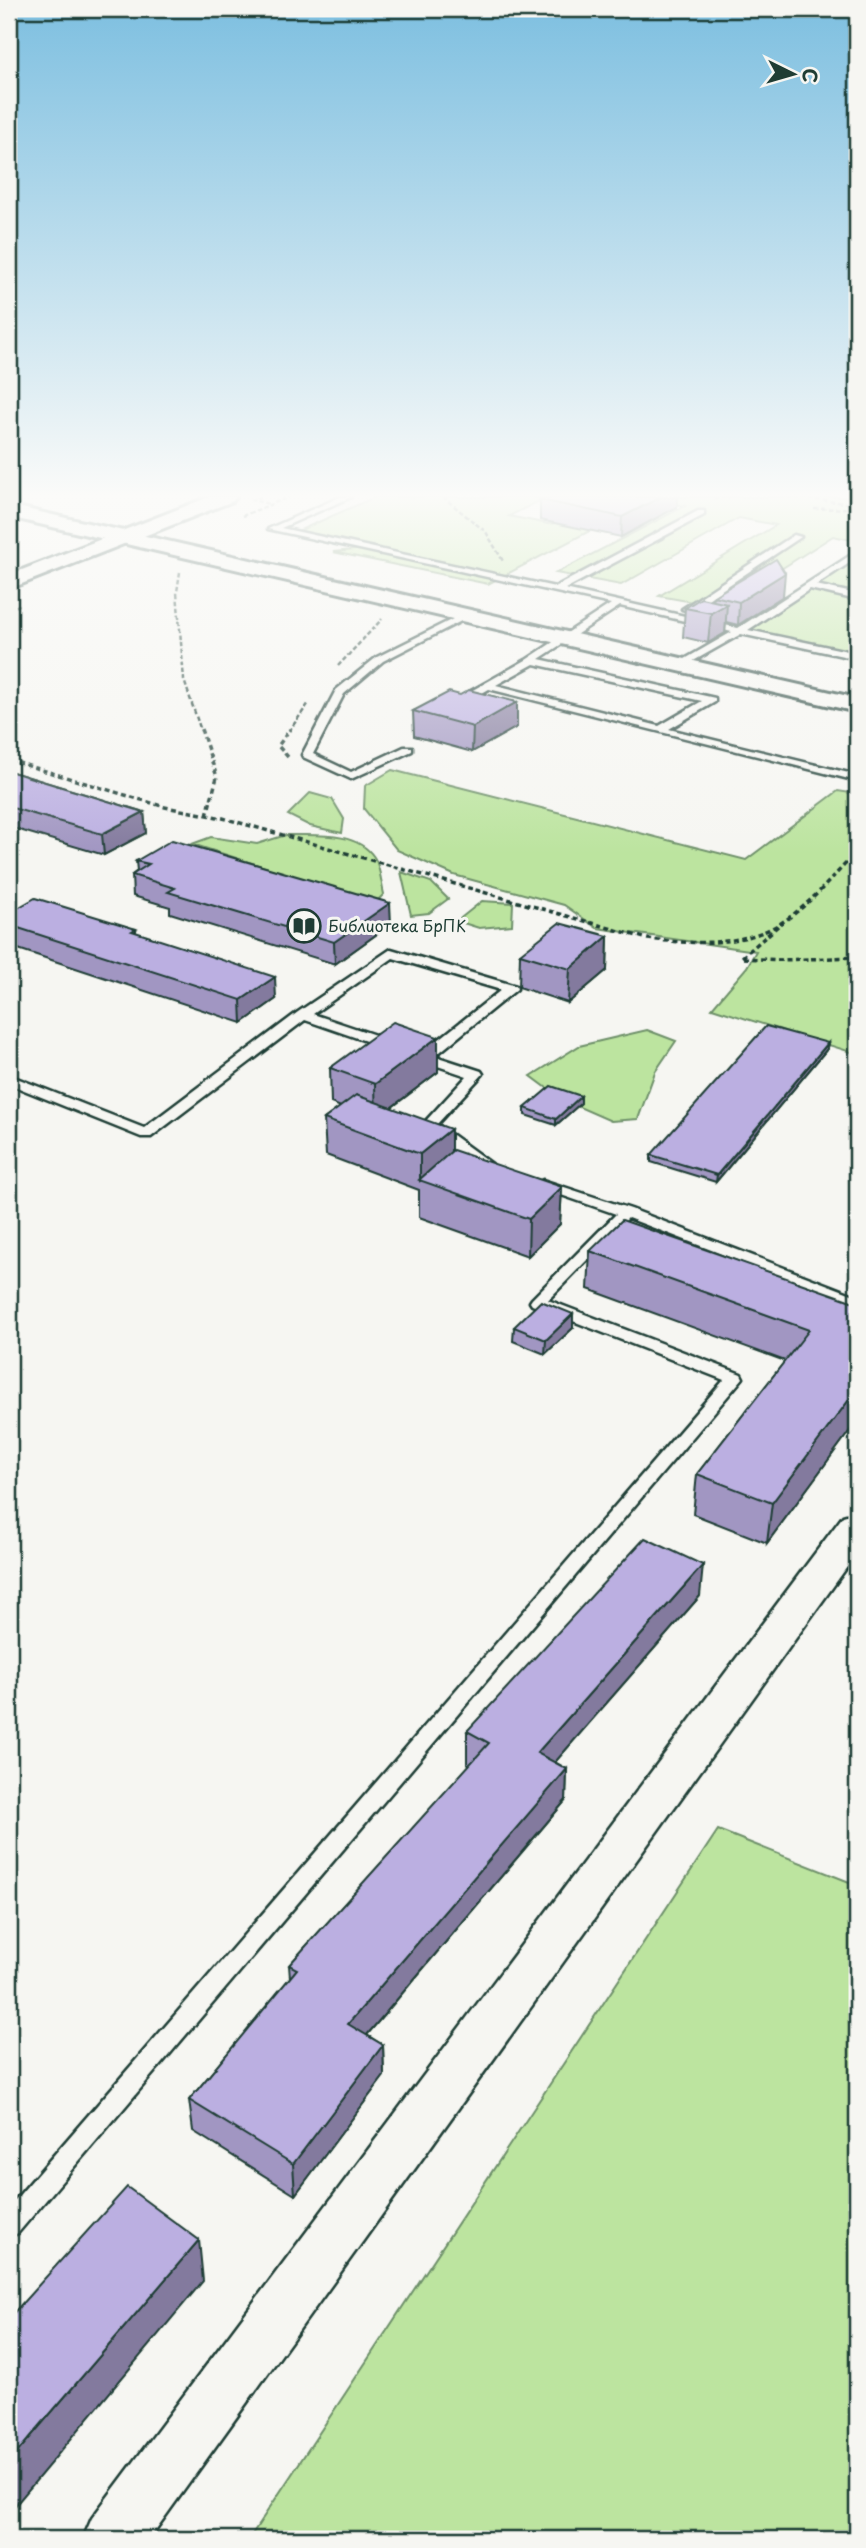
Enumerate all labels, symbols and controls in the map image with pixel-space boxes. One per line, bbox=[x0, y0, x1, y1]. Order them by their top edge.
north arrow bbox=[758, 38, 828, 108]
text: С bbox=[796, 67, 826, 84]
library icon: Библиотека БрПК bbox=[285, 907, 323, 945]
place label: Библиотека БрПК bbox=[328, 913, 466, 937]

